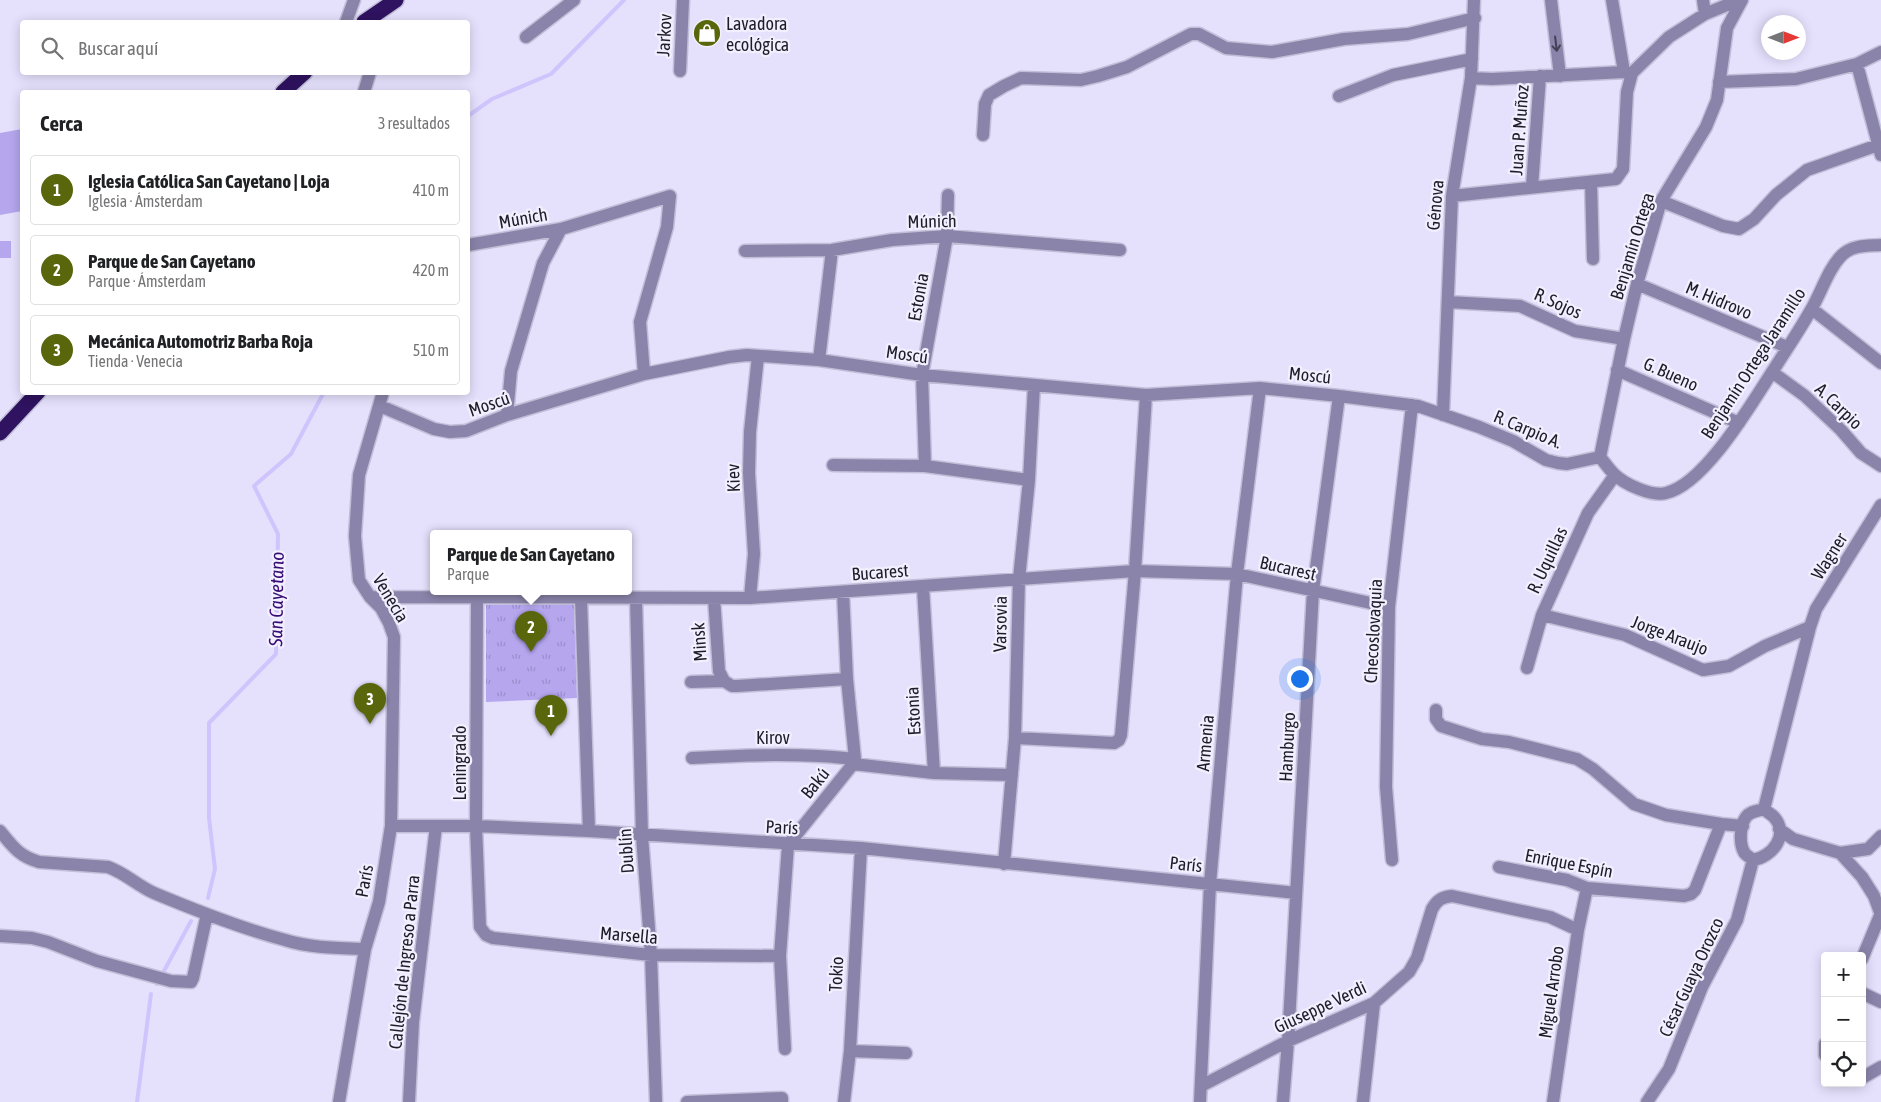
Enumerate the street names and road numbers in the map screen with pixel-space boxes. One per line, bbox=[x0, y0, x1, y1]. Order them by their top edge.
street label: Jarkov bbox=[652, 13, 676, 57]
street label: Juan P. Muñoz bbox=[1505, 83, 1533, 176]
street label: Génova bbox=[1422, 179, 1448, 231]
street label: Benjamín Ortega bbox=[1606, 190, 1658, 302]
street label: Múnich bbox=[497, 203, 549, 233]
street label: Múnich bbox=[907, 210, 957, 232]
street label: Estonia bbox=[903, 271, 933, 323]
street label: M. Hidrovo bbox=[1683, 277, 1755, 323]
street label: R. Sojos bbox=[1531, 283, 1585, 323]
street label: Benjamín Ortega Jaramillo bbox=[1696, 284, 1810, 442]
street label: Moscú bbox=[885, 341, 929, 367]
street label: G. Bueno bbox=[1640, 353, 1702, 395]
street label: Moscú bbox=[1288, 362, 1332, 388]
street label: A. Carpio bbox=[1811, 379, 1867, 433]
street label: Moscú bbox=[466, 387, 512, 421]
street label: R. Carpio A. bbox=[1491, 405, 1565, 453]
street label: Kiev bbox=[722, 463, 744, 493]
street label: R. Uquillas bbox=[1522, 523, 1572, 597]
street label: Wagner bbox=[1807, 528, 1852, 583]
street label: Bucarest bbox=[1258, 551, 1318, 585]
street label: Bucarest bbox=[851, 560, 909, 584]
street label: Venecia bbox=[368, 570, 414, 626]
street label: Checoslovaquia bbox=[1360, 578, 1386, 684]
street label: Varsovia bbox=[989, 596, 1011, 652]
street label: Jorge Araujo bbox=[1629, 611, 1711, 659]
street label: Minsk bbox=[687, 622, 711, 662]
street label: Estonia bbox=[901, 686, 925, 736]
street label: Hamburgo bbox=[1275, 712, 1299, 782]
street label: Armenia bbox=[1192, 714, 1218, 772]
street label: Leningrado bbox=[449, 726, 470, 800]
street label: Kirov bbox=[756, 727, 790, 748]
street label: Bakú bbox=[796, 763, 834, 803]
street label: París bbox=[765, 816, 799, 838]
street label: Dublín bbox=[614, 828, 638, 874]
street label: Enrique Espín bbox=[1523, 844, 1615, 882]
street label: París bbox=[1169, 852, 1203, 876]
street label: París bbox=[351, 863, 377, 899]
street label: Callejón de Ingreso a Parra bbox=[384, 874, 424, 1050]
street label: César Guaya Orozco bbox=[1654, 914, 1728, 1040]
street label: Marsella bbox=[599, 922, 659, 948]
street label: Miguel Arrobo bbox=[1534, 945, 1568, 1039]
street label: Tokio bbox=[825, 956, 847, 992]
street label: Giuseppe Verdi bbox=[1271, 977, 1369, 1037]

